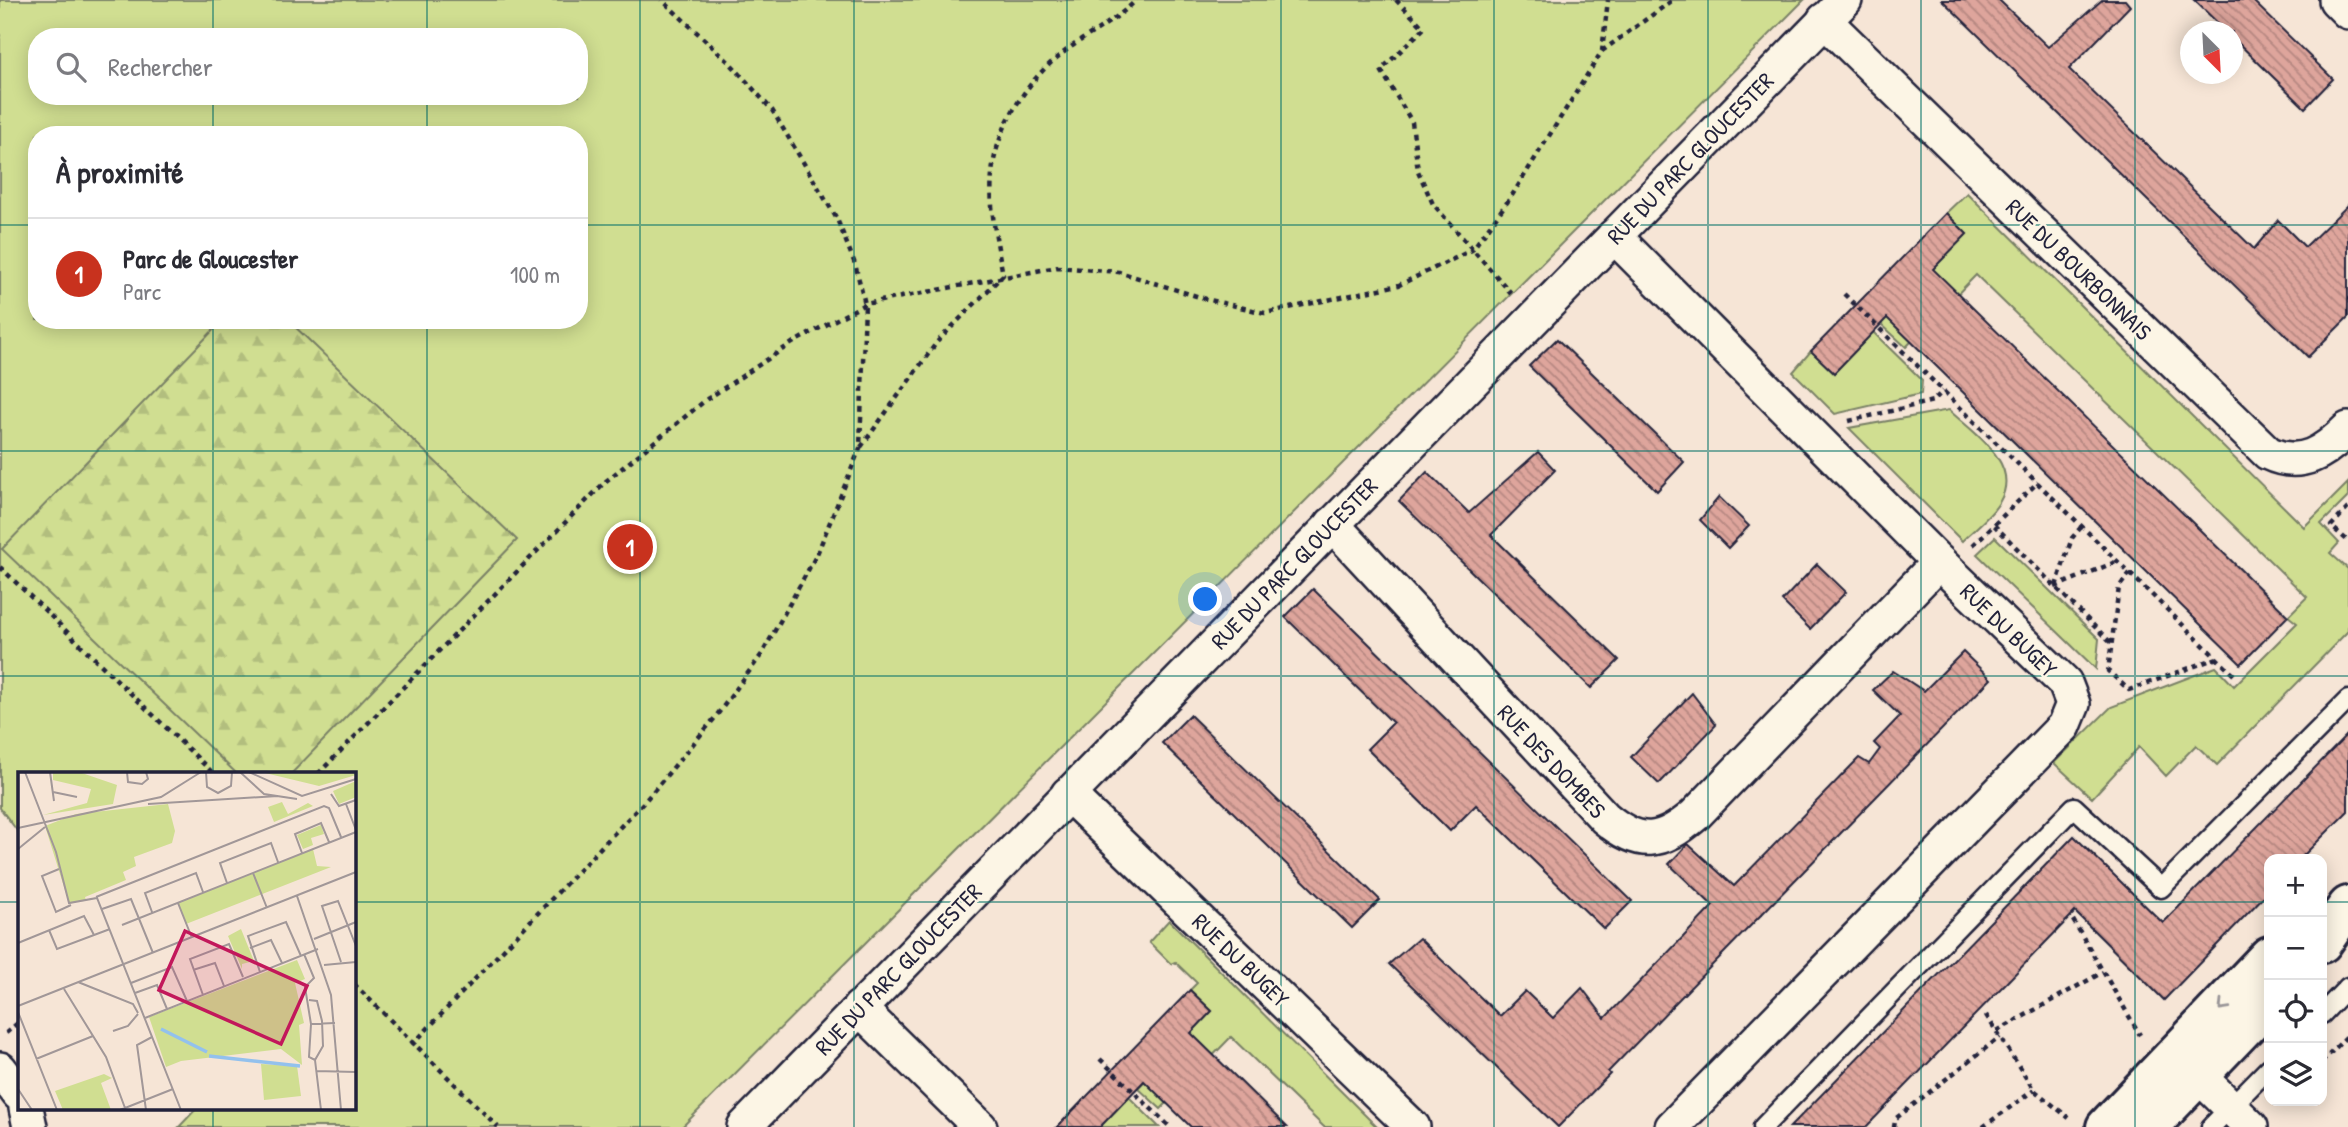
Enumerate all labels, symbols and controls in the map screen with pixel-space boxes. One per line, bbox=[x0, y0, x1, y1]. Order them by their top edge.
north arrow bbox=[2180, 21, 2243, 84]
search box bbox=[28, 28, 588, 105]
icon: search bbox=[52, 48, 90, 86]
text: Rechercher bbox=[108, 49, 213, 84]
street label: RUE DU PARC GLOUCESTER bbox=[1600, 65, 1780, 251]
text: À proximité bbox=[56, 152, 184, 192]
street label: RUE DU BOURBONNAIS bbox=[2000, 191, 2159, 347]
text: Parc de Gloucester bbox=[123, 241, 298, 276]
text: 1 bbox=[75, 259, 83, 290]
text: 100 m bbox=[510, 259, 560, 290]
text: Parc bbox=[123, 276, 161, 307]
street label: RUE DU PARC GLOUCESTER bbox=[1204, 470, 1384, 656]
pin: 1 bbox=[607, 521, 653, 573]
street label: RUE DU BUGEY bbox=[1954, 576, 2064, 684]
your location bbox=[1188, 582, 1222, 616]
street label: RUE DES DOMBES bbox=[1491, 697, 1613, 825]
inset map bbox=[18, 772, 355, 1110]
map controls bbox=[2264, 854, 2327, 1106]
button: + bbox=[2264, 854, 2327, 917]
street label: RUE DU PARC GLOUCESTER bbox=[808, 876, 988, 1062]
street label: RUE DU BUGEY bbox=[1186, 906, 1296, 1014]
button: − bbox=[2264, 917, 2327, 980]
button: locate bbox=[2264, 980, 2327, 1043]
one-way arrow bbox=[2218, 998, 2231, 1011]
button: layers bbox=[2264, 1043, 2327, 1106]

